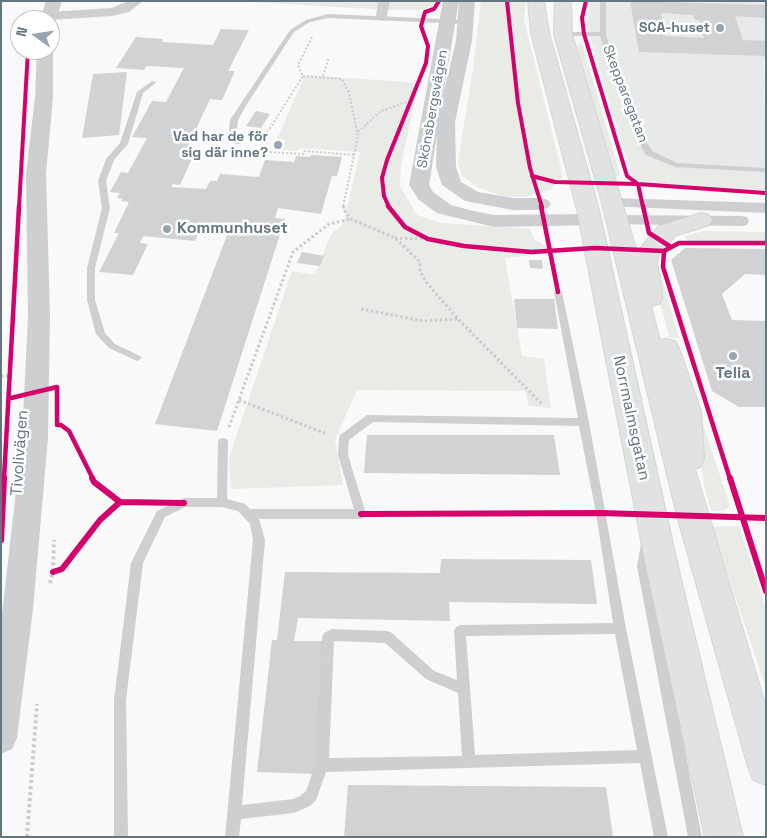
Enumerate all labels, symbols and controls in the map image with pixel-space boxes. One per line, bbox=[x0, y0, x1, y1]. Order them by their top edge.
north arrow bbox=[10, 10, 60, 60]
place label: SCA-huset bbox=[639, 20, 710, 36]
marker: SCA-huset bbox=[714, 22, 726, 34]
text: N bbox=[12, 25, 31, 38]
street label: Skepparegatan bbox=[599, 43, 651, 145]
street label: Skönsbergsvägen bbox=[414, 49, 452, 169]
place label: Vad har de för sig där inne? bbox=[173, 129, 268, 162]
marker: Vad har de för sig där inne? bbox=[272, 139, 284, 151]
place label: Kommunhuset bbox=[177, 219, 288, 239]
marker: Kommunhuset bbox=[161, 223, 173, 235]
marker: Telia bbox=[727, 350, 739, 362]
street label: Norrmalmsgatan bbox=[608, 354, 654, 482]
place label: Telia bbox=[716, 364, 750, 384]
street label: Tivolivägen bbox=[7, 409, 33, 497]

